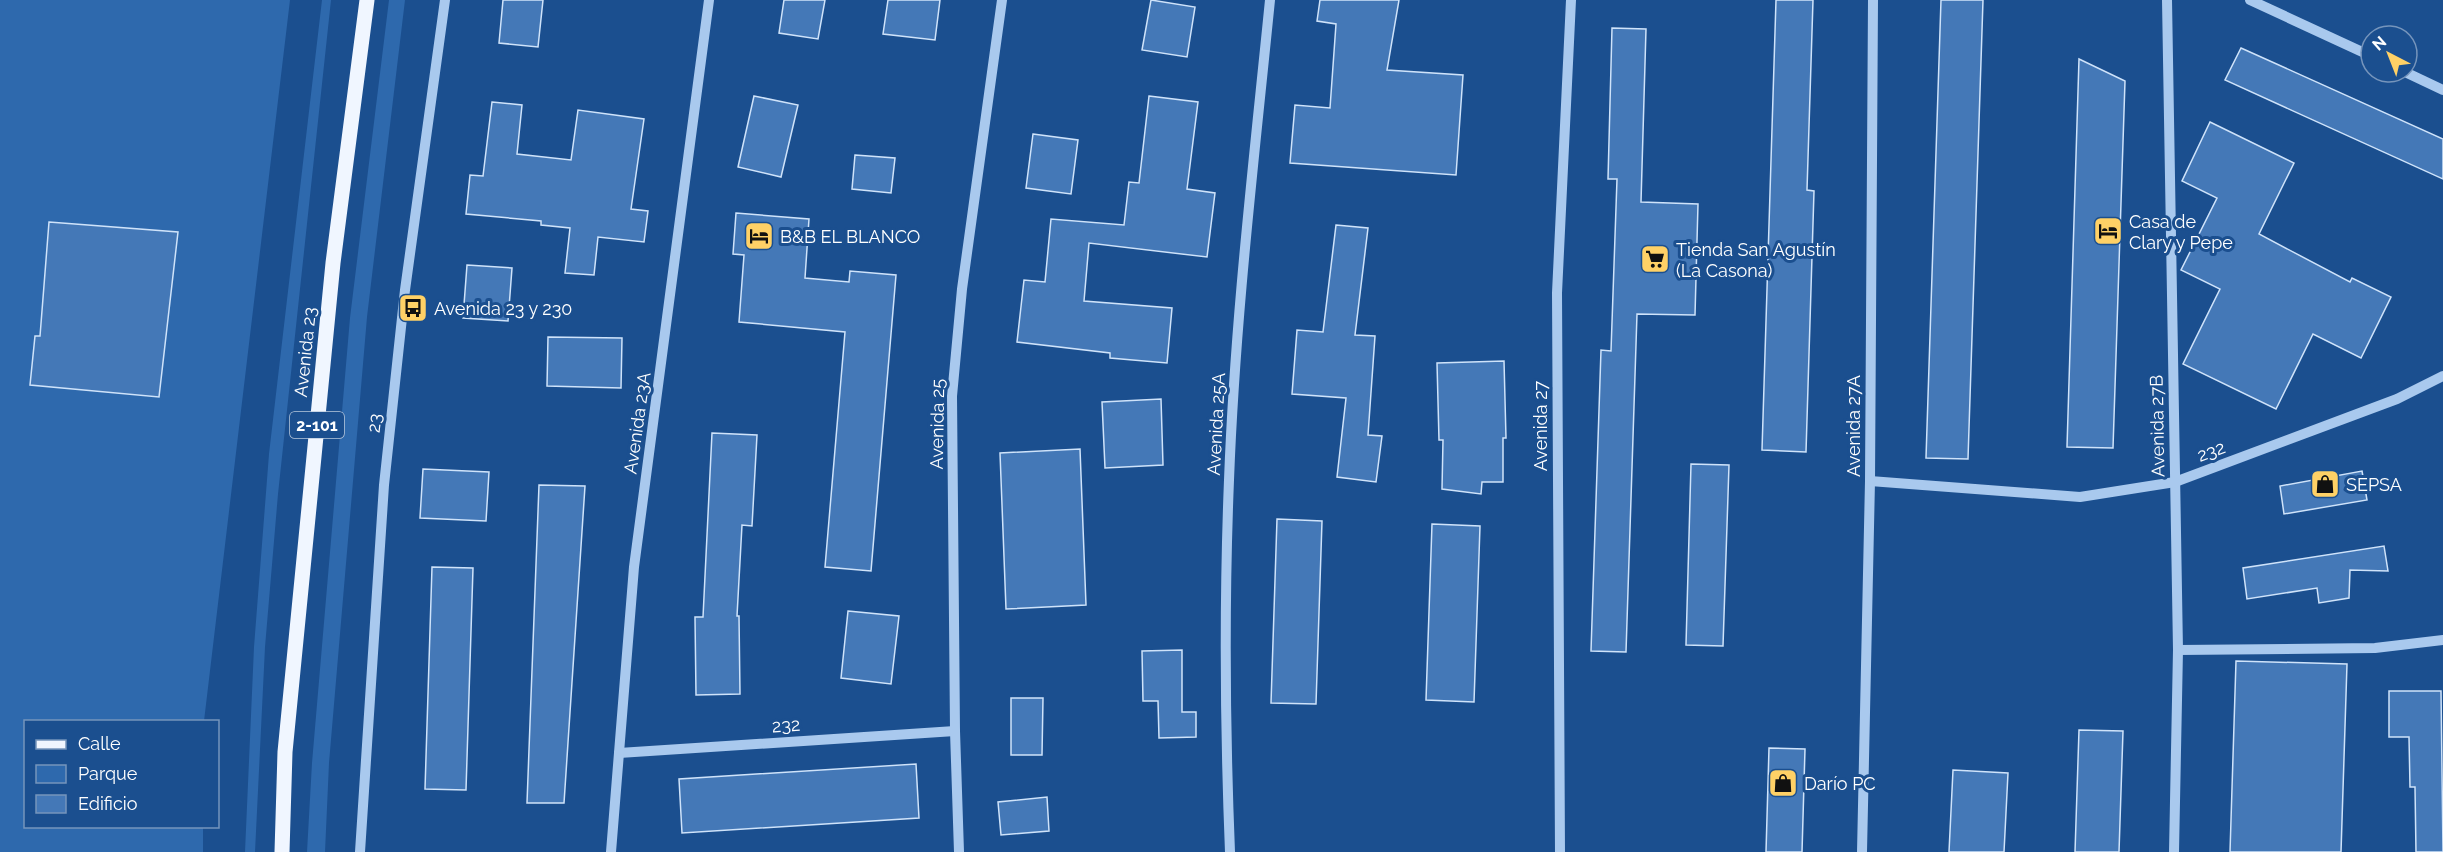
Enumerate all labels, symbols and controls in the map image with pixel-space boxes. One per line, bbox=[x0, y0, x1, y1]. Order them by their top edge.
north arrow bbox=[2359, 24, 2419, 84]
text: N bbox=[2368, 32, 2390, 54]
place label: Casa de Clary y Pepe bbox=[2129, 211, 2233, 253]
hotel icon: Casa de Clary y Pepe bbox=[2092, 215, 2124, 247]
hotel icon: B&B EL BLANCO bbox=[743, 220, 775, 252]
place label: B&B EL BLANCO bbox=[780, 226, 920, 247]
place label: Tienda San Agustín (La Casona) bbox=[1676, 239, 1836, 281]
supermarket icon: Tienda San Agustín (La Casona) bbox=[1639, 243, 1671, 275]
bus stop icon: Avenida 23 y 230 bbox=[397, 292, 429, 324]
place label: Avenida 23 y 230 bbox=[434, 298, 572, 319]
street label: Avenida 23 bbox=[290, 306, 320, 398]
street label: Avenida 23A bbox=[619, 371, 655, 475]
street label: Avenida 25A bbox=[1203, 372, 1229, 476]
street label: Avenida 27A bbox=[1843, 375, 1864, 477]
street label: Avenida 27B bbox=[2146, 375, 2168, 477]
street label: Avenida 25 bbox=[926, 378, 948, 469]
street label: Avenida 27 bbox=[1530, 380, 1551, 471]
road number: 2-101 bbox=[290, 412, 344, 438]
street label: 23 bbox=[363, 412, 385, 434]
street label: 232 bbox=[2194, 436, 2228, 466]
shop icon: SEPSA bbox=[2309, 468, 2341, 500]
place label: SEPSA bbox=[2346, 474, 2402, 495]
street label: 232 bbox=[771, 714, 801, 736]
legend bbox=[24, 720, 219, 828]
text: Calle bbox=[78, 733, 121, 754]
text: Parque bbox=[78, 763, 138, 784]
shop icon: Darío PC bbox=[1767, 767, 1799, 799]
place label: Darío PC bbox=[1804, 773, 1876, 794]
text: Edificio bbox=[78, 793, 138, 814]

